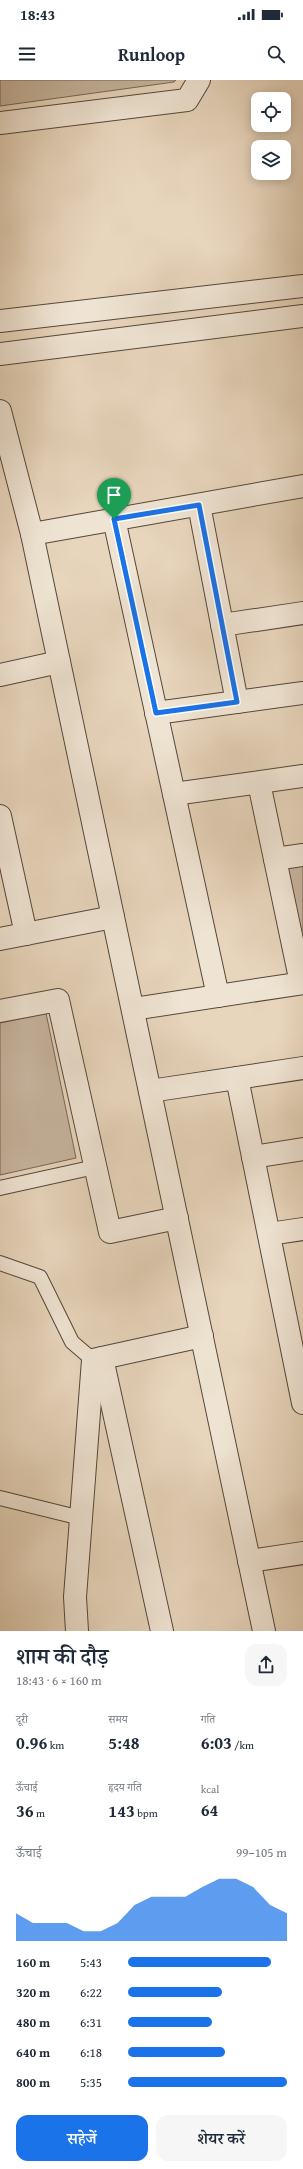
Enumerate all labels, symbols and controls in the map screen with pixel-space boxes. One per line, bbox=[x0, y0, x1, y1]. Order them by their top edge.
text: 18:43 bbox=[20, 4, 55, 25]
text: Runloop bbox=[118, 41, 185, 68]
icon: menu bbox=[16, 43, 38, 65]
icon: search bbox=[265, 43, 287, 65]
map controls bbox=[251, 92, 291, 180]
button: locate bbox=[251, 92, 291, 132]
button: layers bbox=[251, 140, 291, 180]
pin bbox=[97, 478, 131, 519]
icon: arrive bbox=[103, 484, 125, 506]
text: शाम की दौड़ bbox=[16, 1640, 109, 1672]
button: share bbox=[245, 1644, 287, 1686]
text: 18:43 · 6 × 160 m bbox=[16, 1671, 102, 1690]
text: दूरी bbox=[16, 1711, 28, 1727]
text: समय bbox=[108, 1711, 128, 1727]
text: गति bbox=[201, 1711, 215, 1727]
text: 0.96 bbox=[16, 1730, 47, 1755]
text: 5:48 bbox=[108, 1730, 140, 1755]
text: 6:03 bbox=[201, 1730, 232, 1755]
text: km bbox=[47, 1737, 64, 1753]
text: /km bbox=[232, 1737, 254, 1753]
text: ऊँचाई bbox=[16, 1779, 38, 1795]
text: हृदय गति bbox=[108, 1779, 142, 1795]
text: kcal bbox=[201, 1781, 219, 1797]
text: 64 bbox=[201, 1797, 218, 1822]
text: 36 bbox=[16, 1798, 34, 1823]
text: 143 bbox=[108, 1798, 135, 1823]
text: m bbox=[34, 1805, 45, 1821]
text: bpm bbox=[135, 1805, 158, 1821]
text: ऊँचाई bbox=[16, 1843, 42, 1862]
text: 99–105 m bbox=[236, 1843, 287, 1862]
text: 160 m bbox=[16, 1953, 50, 1972]
text: 5:43 bbox=[80, 1953, 102, 1972]
text: 320 m bbox=[16, 1983, 50, 2002]
text: 6:22 bbox=[80, 1983, 102, 2002]
text: 480 m bbox=[16, 2013, 50, 2032]
text: 6:31 bbox=[80, 2013, 102, 2032]
text: 640 m bbox=[16, 2043, 50, 2062]
text: 6:18 bbox=[80, 2043, 102, 2062]
text: 800 m bbox=[16, 2073, 50, 2092]
text: 5:35 bbox=[80, 2073, 102, 2092]
button: सहेजें bbox=[16, 2115, 148, 2161]
button: शेयर करें bbox=[156, 2115, 287, 2161]

